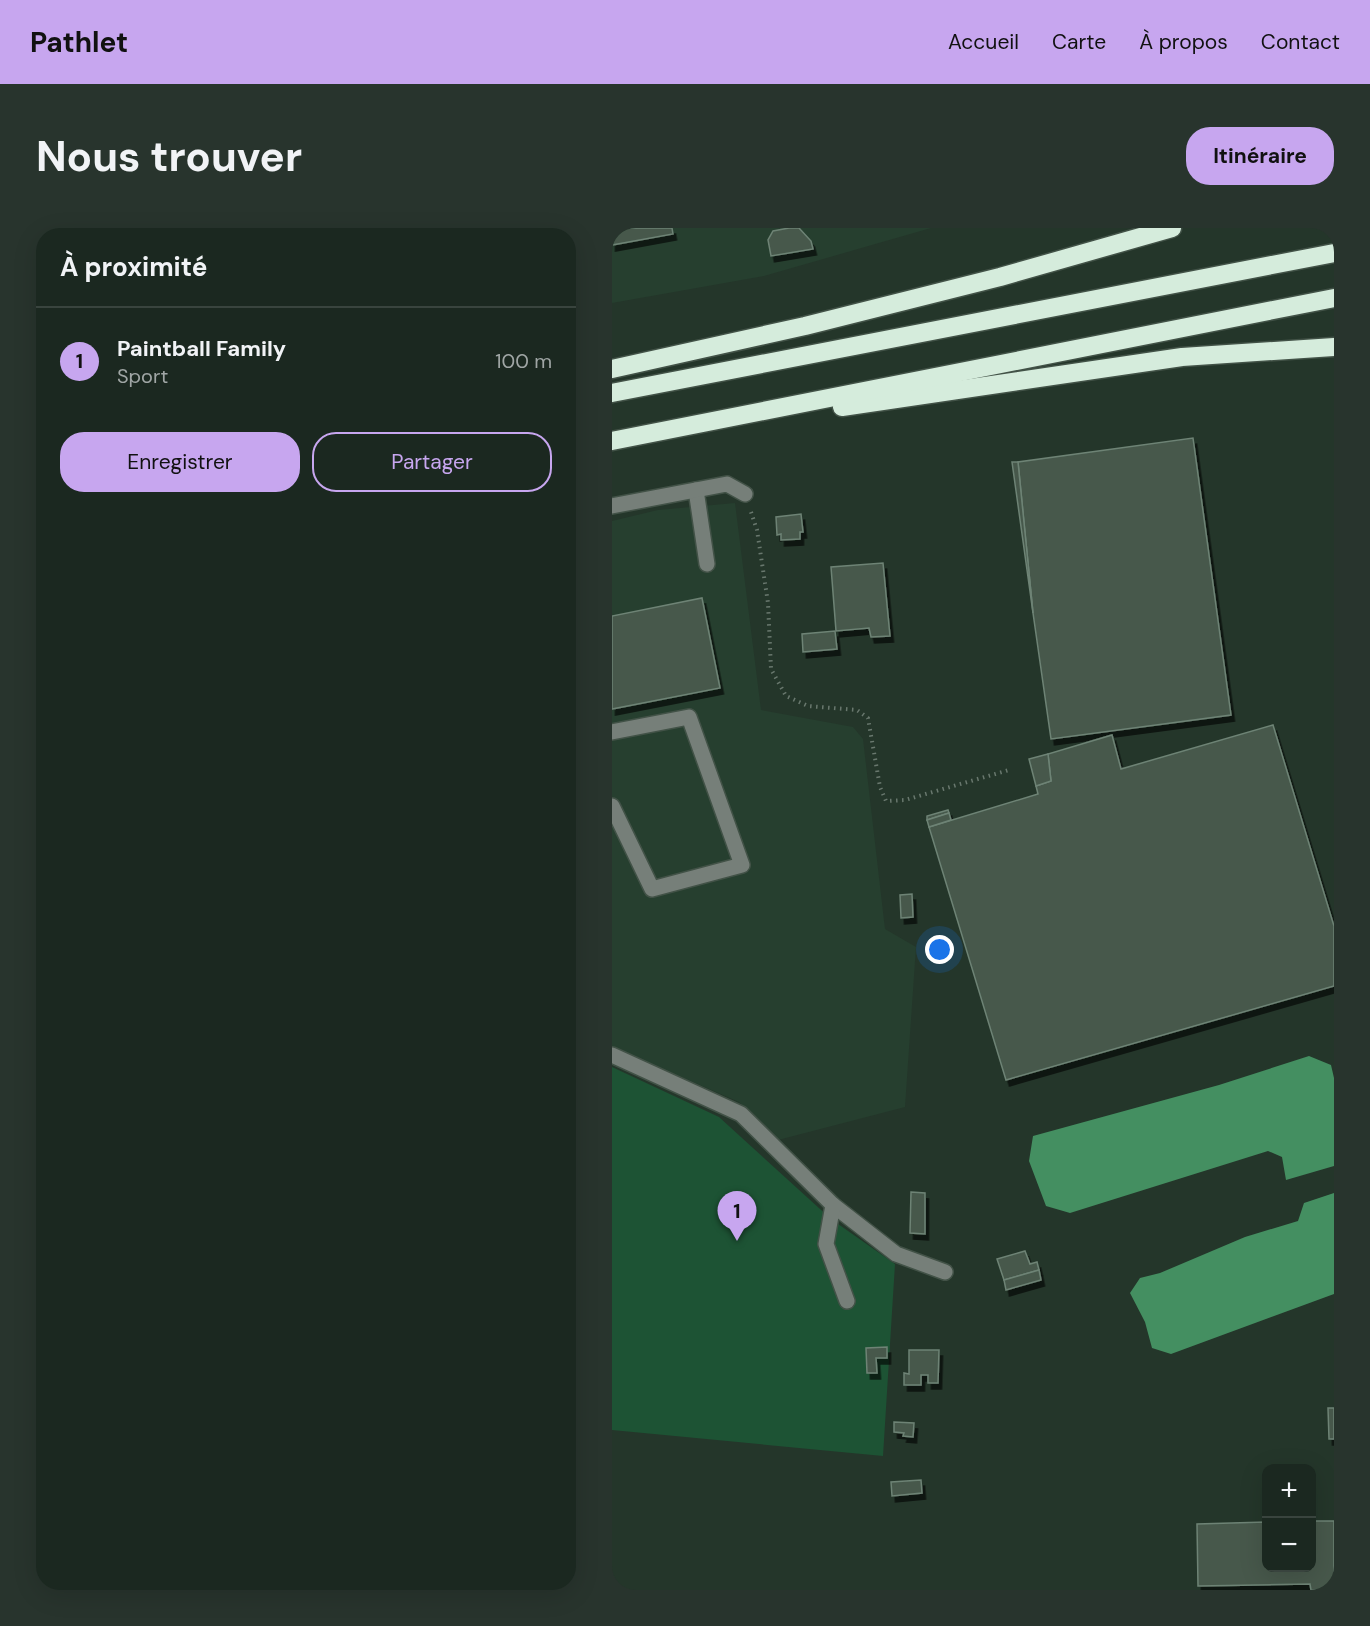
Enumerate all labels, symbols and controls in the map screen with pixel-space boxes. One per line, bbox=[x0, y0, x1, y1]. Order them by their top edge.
text: Pathlet bbox=[30, 24, 128, 61]
text: Accueil bbox=[948, 28, 1019, 56]
text: Carte bbox=[1052, 28, 1106, 56]
text: À propos bbox=[1139, 28, 1228, 56]
text: Contact bbox=[1261, 28, 1340, 56]
button: Itinéraire bbox=[1186, 127, 1334, 185]
text: Nous trouver bbox=[36, 129, 302, 184]
text: À proximité bbox=[60, 250, 207, 284]
text: Paintball Family bbox=[117, 334, 286, 363]
text: 1 bbox=[76, 348, 83, 374]
text: 100 m bbox=[495, 348, 552, 374]
text: Sport bbox=[117, 363, 168, 389]
button: Enregistrer bbox=[60, 432, 300, 492]
button: Partager bbox=[312, 432, 552, 492]
your location bbox=[925, 935, 954, 964]
pin: 1 bbox=[718, 1192, 756, 1241]
map controls bbox=[1262, 1464, 1316, 1572]
button: + bbox=[1262, 1464, 1316, 1518]
button: − bbox=[1262, 1518, 1316, 1572]

